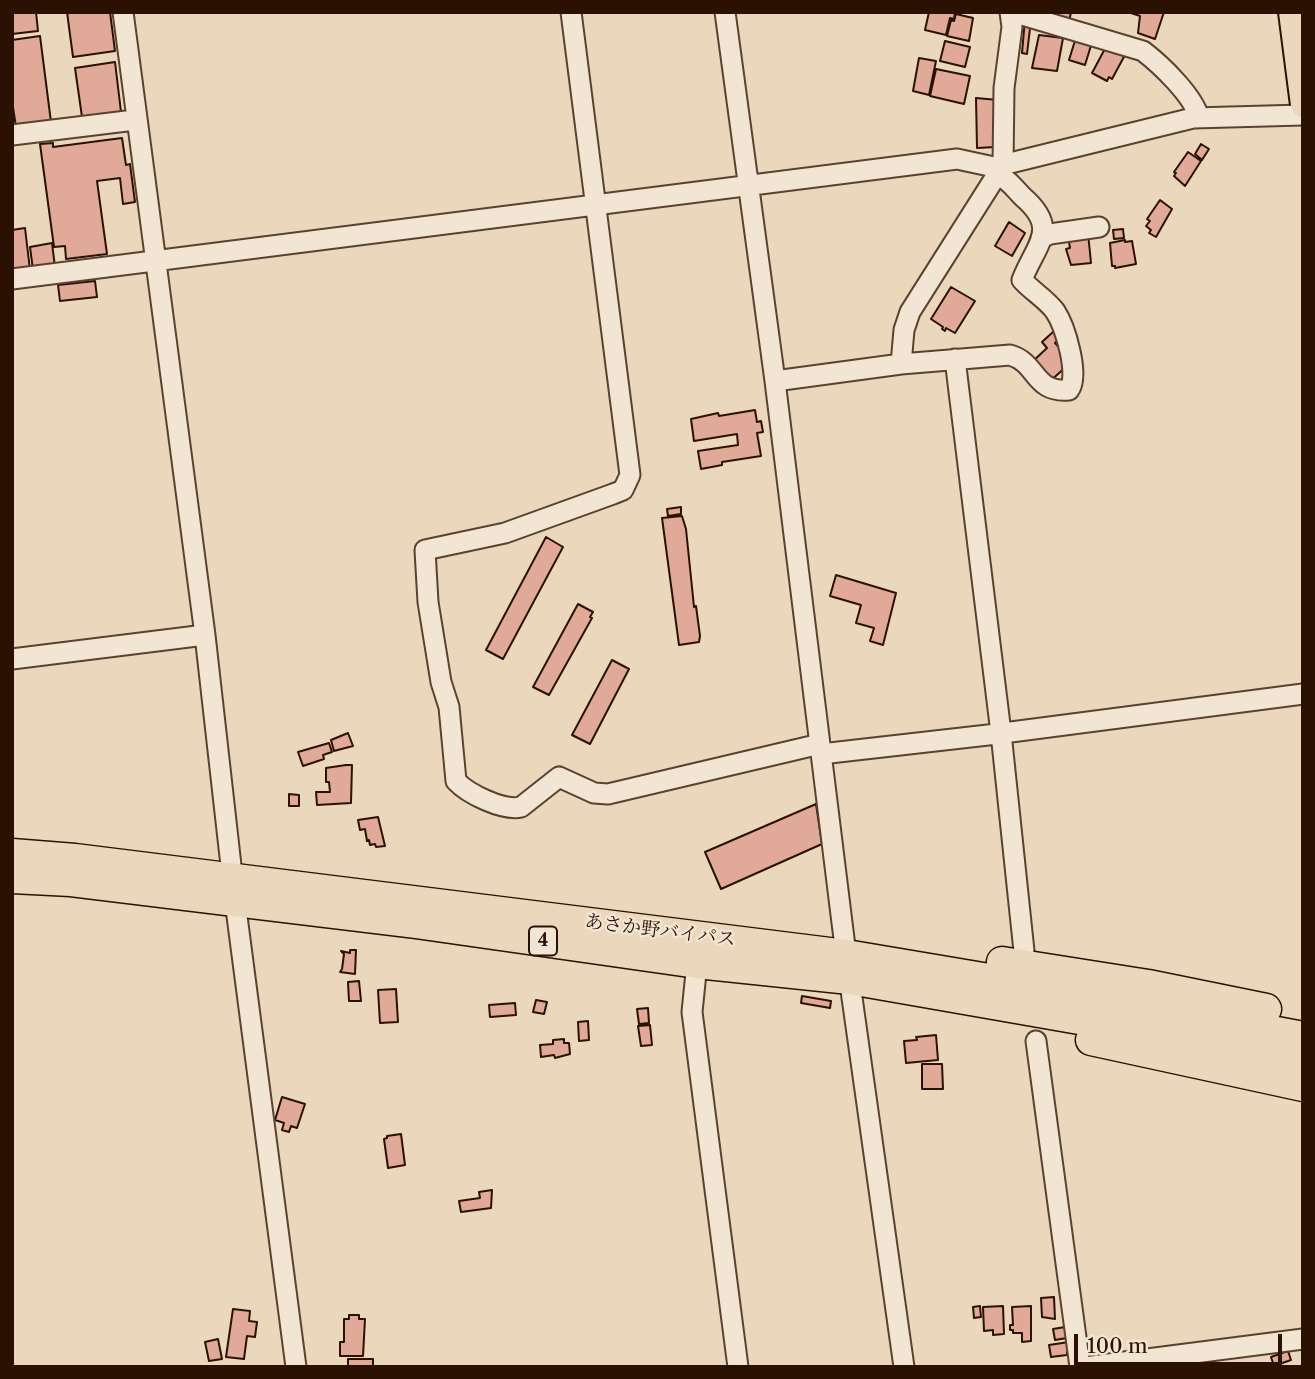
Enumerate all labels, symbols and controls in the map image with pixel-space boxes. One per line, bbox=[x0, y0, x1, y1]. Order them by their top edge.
street label: あさか野バイパス bbox=[583, 910, 737, 952]
road number: 4 bbox=[529, 926, 557, 956]
scale bar bbox=[1077, 1320, 1285, 1364]
text: 100 m bbox=[1087, 1333, 1148, 1358]

